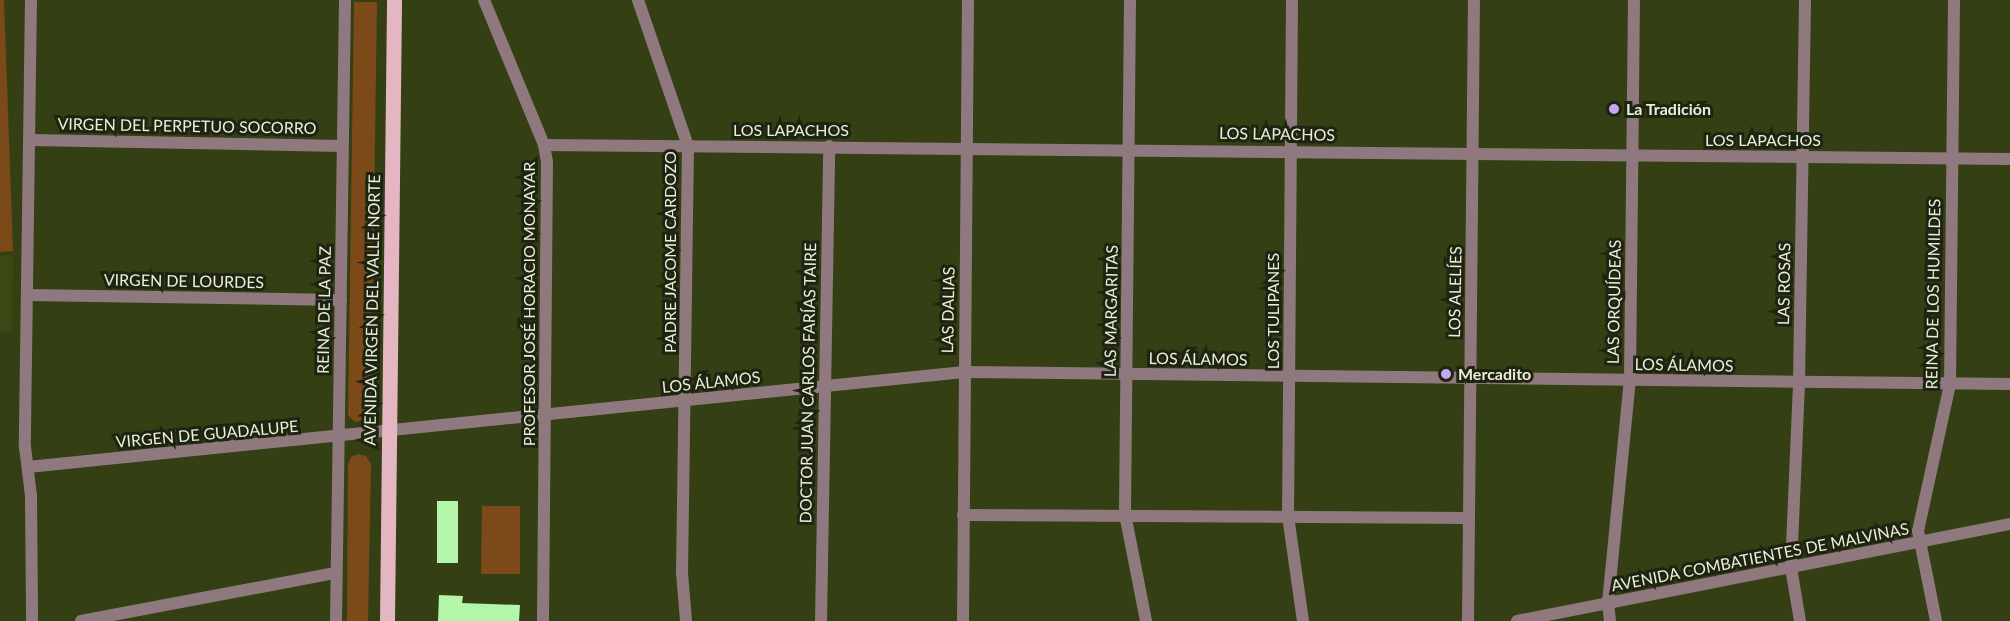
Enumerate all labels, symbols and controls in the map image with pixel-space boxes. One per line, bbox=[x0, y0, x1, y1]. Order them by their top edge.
place label: La Tradición bbox=[1626, 99, 1711, 119]
marker: La Tradición bbox=[1607, 102, 1621, 116]
street label: VIRGEN DEL PERPETUO SOCORRO bbox=[57, 114, 317, 138]
street label: LOS LAPACHOS bbox=[733, 120, 849, 140]
street label: LOS LAPACHOS bbox=[1219, 123, 1335, 145]
street label: LOS LAPACHOS bbox=[1705, 130, 1821, 150]
street label: PADRE JACOME CARDOZO bbox=[660, 151, 680, 353]
street label: PROFESOR JOSÉ HORACIO MONAYAR bbox=[519, 162, 539, 446]
street label: AVENIDA VIRGEN DEL VALLE NORTE bbox=[360, 173, 384, 447]
street label: REINA DE LOS HUMILDES bbox=[1922, 198, 1944, 390]
street label: LAS ORQUÍDEAS bbox=[1603, 240, 1625, 364]
street label: DOCTOR JUAN CARLOS FARÍAS TAIRE bbox=[796, 242, 820, 524]
street label: LAS ROSAS bbox=[1774, 243, 1794, 325]
street label: REINA DE LA PAZ bbox=[313, 245, 335, 375]
street label: LAS MARGARITAS bbox=[1100, 245, 1122, 377]
street label: LOS ALELÍES bbox=[1445, 246, 1465, 338]
street label: LOS TULIPANES bbox=[1263, 253, 1283, 369]
street label: LAS DALIAS bbox=[938, 266, 958, 354]
street label: VIRGEN DE LOURDES bbox=[104, 270, 264, 292]
street label: LOS ÁLAMOS bbox=[1148, 349, 1248, 369]
street label: LOS ÁLAMOS bbox=[1634, 355, 1734, 375]
place label: Mercadito bbox=[1458, 364, 1531, 384]
street label: LOS ÁLAMOS bbox=[661, 367, 761, 397]
marker: Mercadito bbox=[1439, 367, 1453, 381]
street label: VIRGEN DE GUADALUPE bbox=[115, 416, 299, 452]
street label: AVENIDA COMBATIENTES DE MALVINAS bbox=[1609, 519, 1911, 595]

